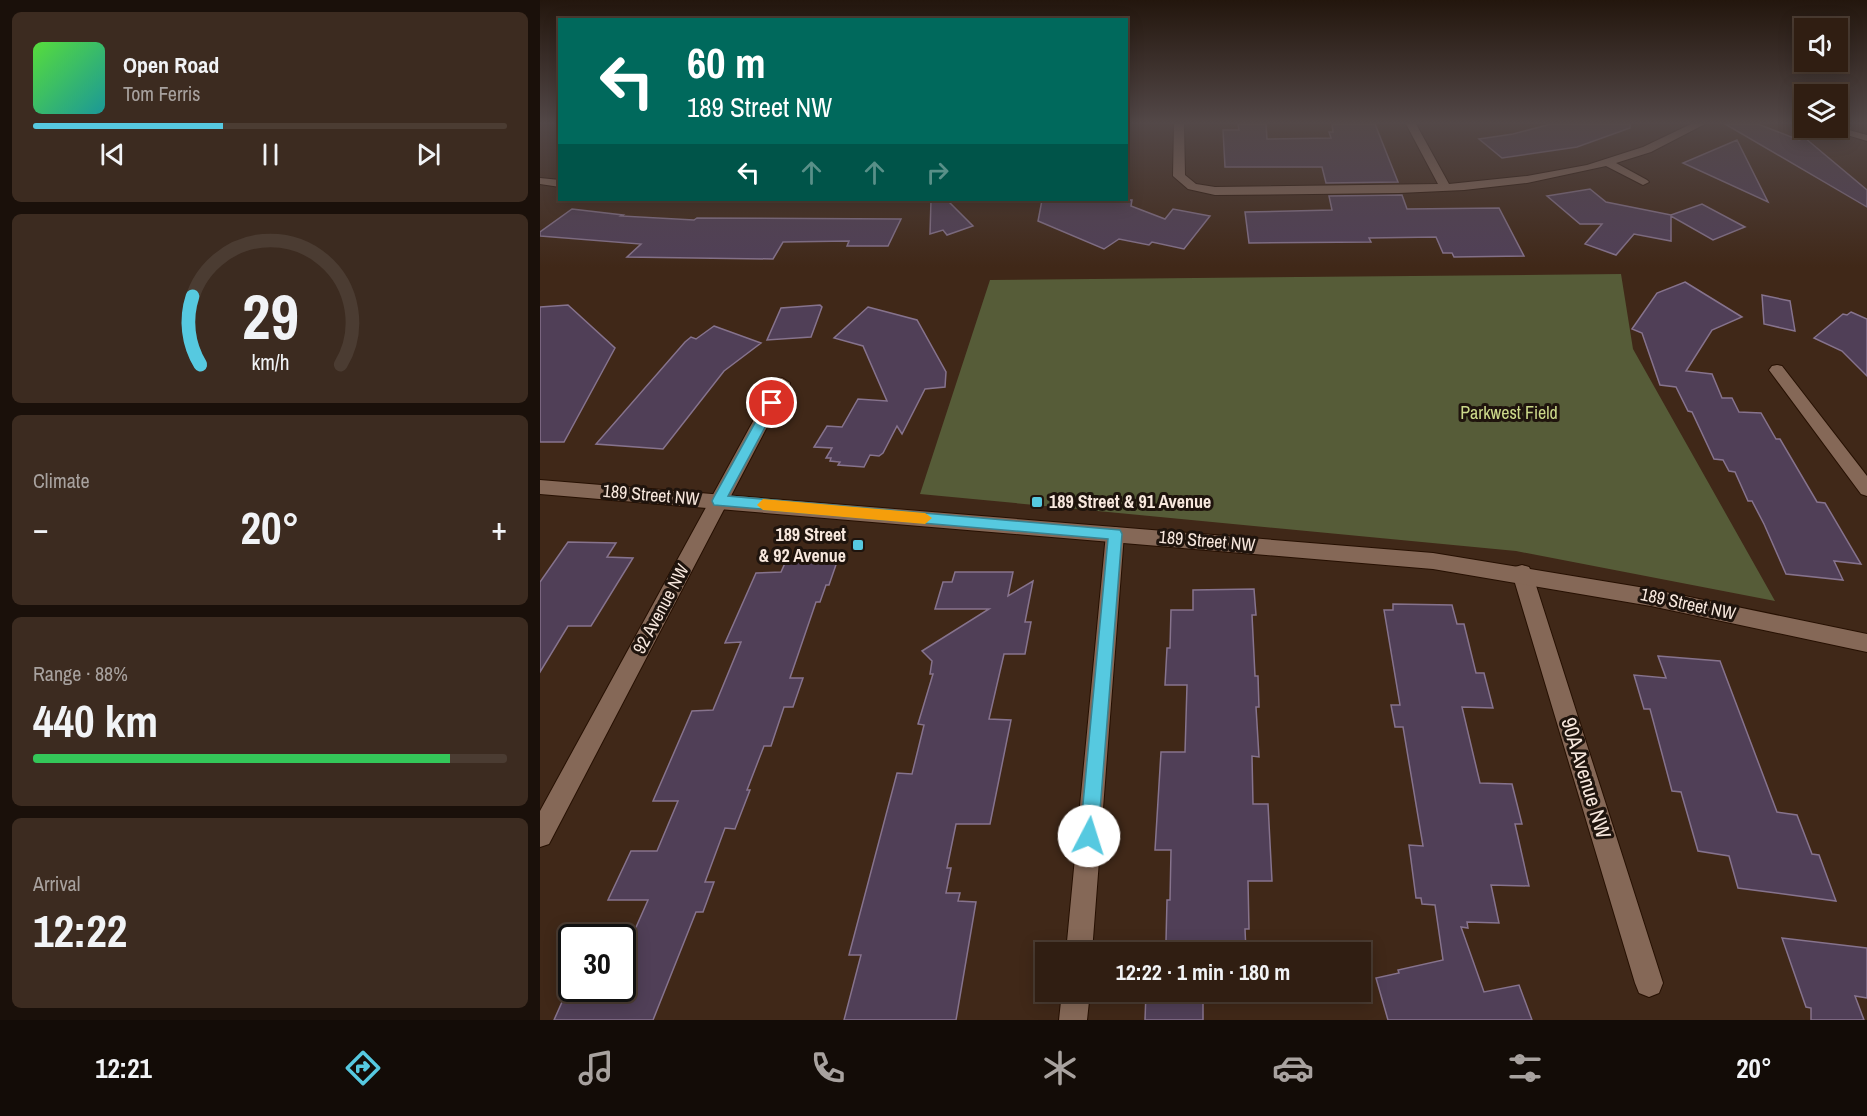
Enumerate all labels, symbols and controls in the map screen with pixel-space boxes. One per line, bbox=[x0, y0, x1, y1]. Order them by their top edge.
map controls bbox=[1794, 18, 1848, 138]
button: sound bbox=[1794, 18, 1848, 72]
text: 60 m bbox=[687, 35, 766, 91]
icon: left bbox=[588, 42, 666, 120]
text: Open Road bbox=[123, 50, 219, 80]
text: Tom Ferris bbox=[123, 80, 201, 107]
button: layers bbox=[1794, 84, 1848, 138]
text: 189 Street NW bbox=[687, 89, 832, 125]
icon: previous bbox=[96, 138, 129, 171]
icon: pause bbox=[254, 138, 287, 171]
icon: next bbox=[412, 138, 445, 171]
icon: left bbox=[732, 156, 765, 189]
icon: ahead bbox=[795, 156, 828, 189]
icon: ahead bbox=[858, 156, 891, 189]
icon: right bbox=[921, 156, 954, 189]
text: 29 bbox=[242, 275, 298, 359]
text: km/h bbox=[251, 349, 289, 378]
pin bbox=[746, 377, 797, 428]
icon: arrive bbox=[755, 386, 788, 419]
park label: Parkwest Field bbox=[1460, 400, 1558, 425]
text: Climate bbox=[33, 467, 90, 494]
street label: 189 Street NW bbox=[602, 478, 700, 511]
place label: 189 Street & 91 Avenue bbox=[1049, 489, 1211, 514]
marker: 189 Street & 91 Avenue bbox=[1030, 495, 1044, 509]
text: 20° bbox=[240, 497, 300, 558]
text: − bbox=[33, 506, 49, 550]
text: + bbox=[491, 506, 507, 550]
place label: 189 Street & 92 Avenue bbox=[758, 522, 846, 568]
street label: 189 Street NW bbox=[1158, 524, 1256, 557]
marker: 189 Street & 92 Avenue bbox=[851, 538, 865, 552]
street label: 92 Avenue NW bbox=[626, 559, 695, 658]
street label: 189 Street NW bbox=[1638, 581, 1738, 626]
text: Range · 88% bbox=[33, 660, 128, 687]
text: 440 km bbox=[33, 690, 158, 751]
street label: 90A Avenue NW bbox=[1554, 714, 1619, 843]
position arrow bbox=[1057, 804, 1121, 868]
text: Arrival bbox=[33, 870, 80, 897]
text: 12:22 bbox=[33, 900, 127, 961]
speed limit sign: 30 bbox=[558, 924, 636, 1002]
text: 12:22 · 1 min · 180 m bbox=[1116, 957, 1290, 987]
icon: directions bbox=[342, 1047, 384, 1089]
icon: music bbox=[575, 1047, 617, 1089]
icon: phone bbox=[807, 1047, 849, 1089]
icon: climate bbox=[1039, 1047, 1081, 1089]
icon: car bbox=[1272, 1047, 1314, 1089]
icon: filters bbox=[1504, 1047, 1546, 1089]
text: 12:21 bbox=[95, 1050, 152, 1086]
text: 20° bbox=[1736, 1050, 1772, 1086]

